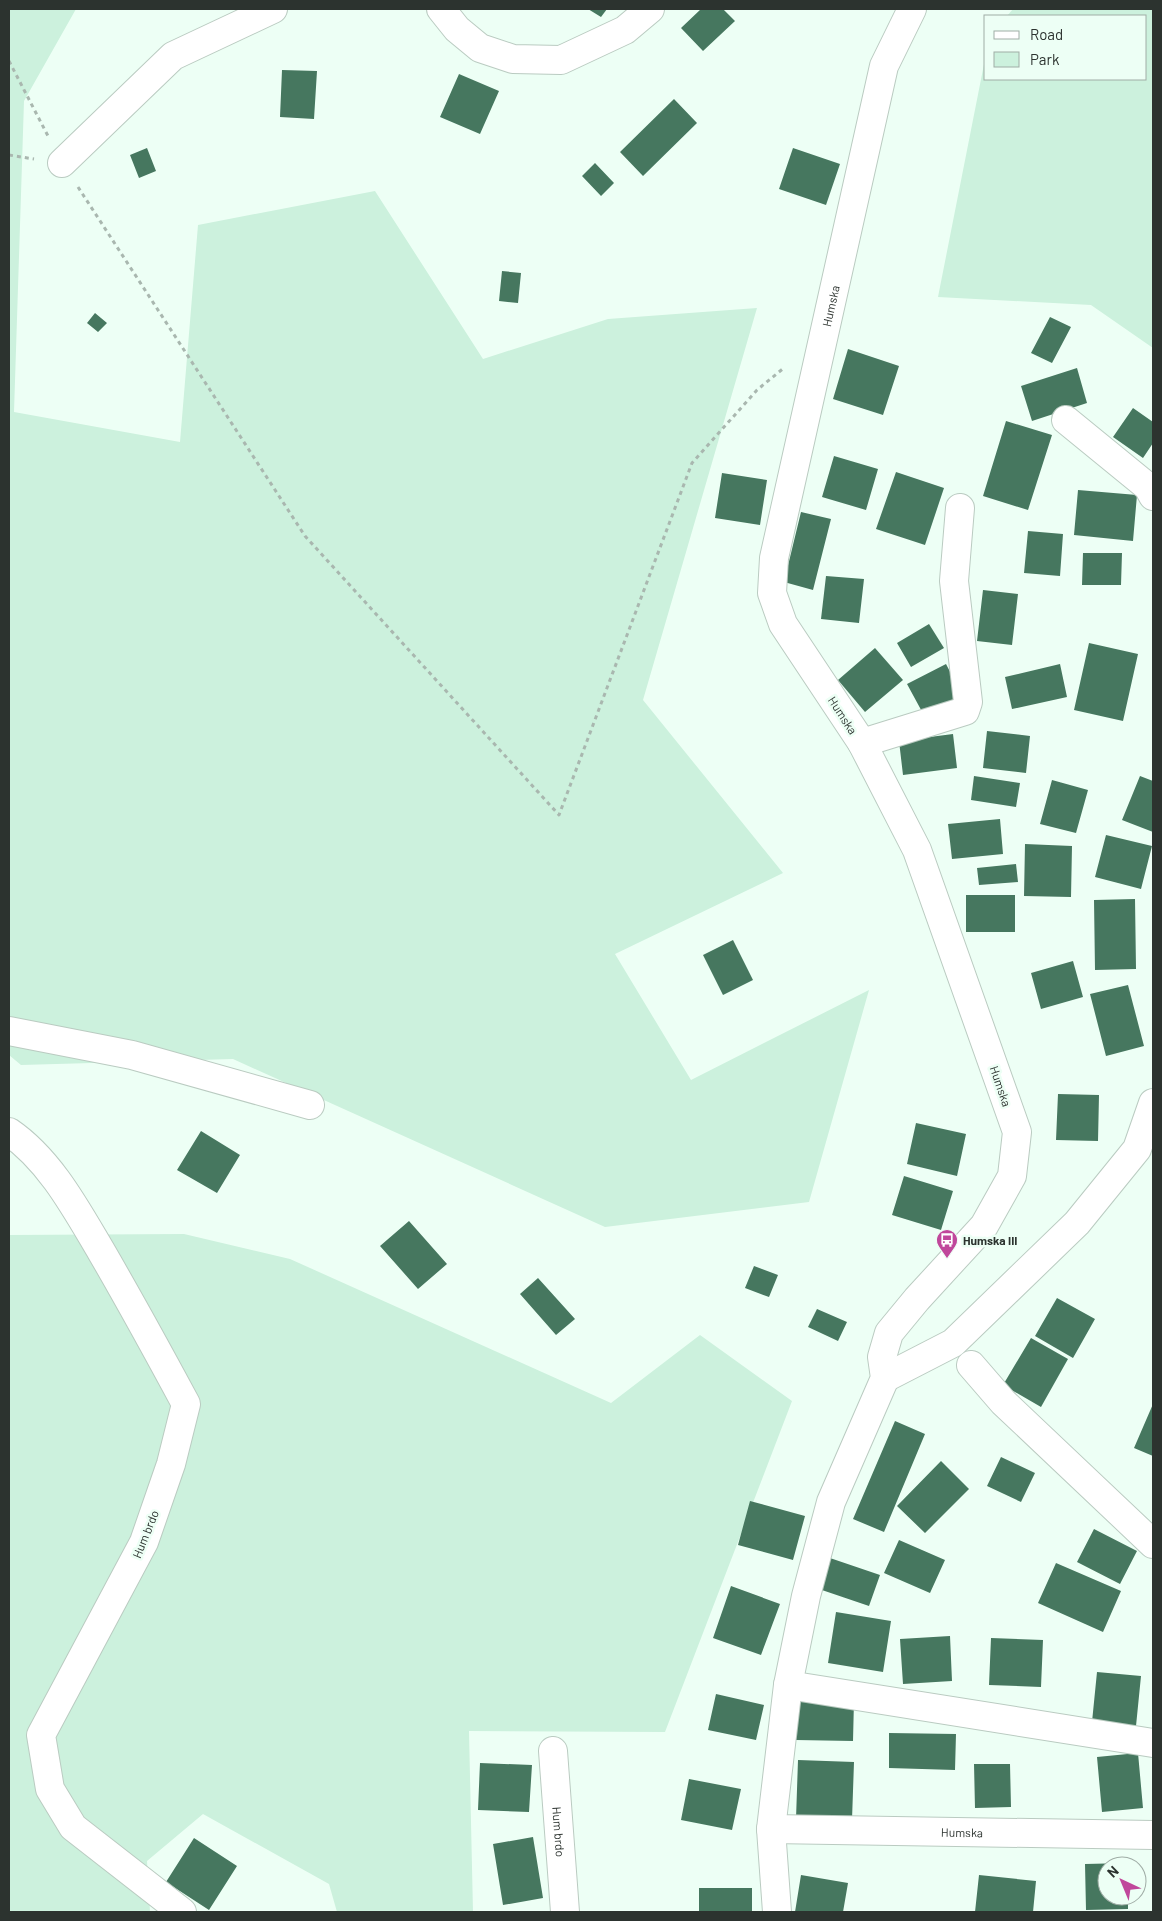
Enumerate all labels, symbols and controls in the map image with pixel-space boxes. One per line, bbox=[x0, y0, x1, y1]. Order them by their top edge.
legend bbox=[984, 15, 1147, 80]
text: Road bbox=[1030, 25, 1063, 43]
text: Park bbox=[1030, 50, 1060, 68]
street label: Humska bbox=[819, 284, 842, 328]
street label: Humska bbox=[826, 694, 860, 736]
street label: Humska bbox=[988, 1064, 1014, 1108]
bus stop icon: Humska III bbox=[935, 1228, 959, 1259]
place label: Humska III bbox=[963, 1233, 1017, 1247]
street label: Hum brdo bbox=[129, 1508, 161, 1560]
street label: Hum brdo bbox=[550, 1806, 568, 1858]
street label: Humska bbox=[941, 1825, 983, 1839]
north arrow bbox=[1097, 1856, 1147, 1906]
text: N bbox=[1103, 1862, 1122, 1881]

